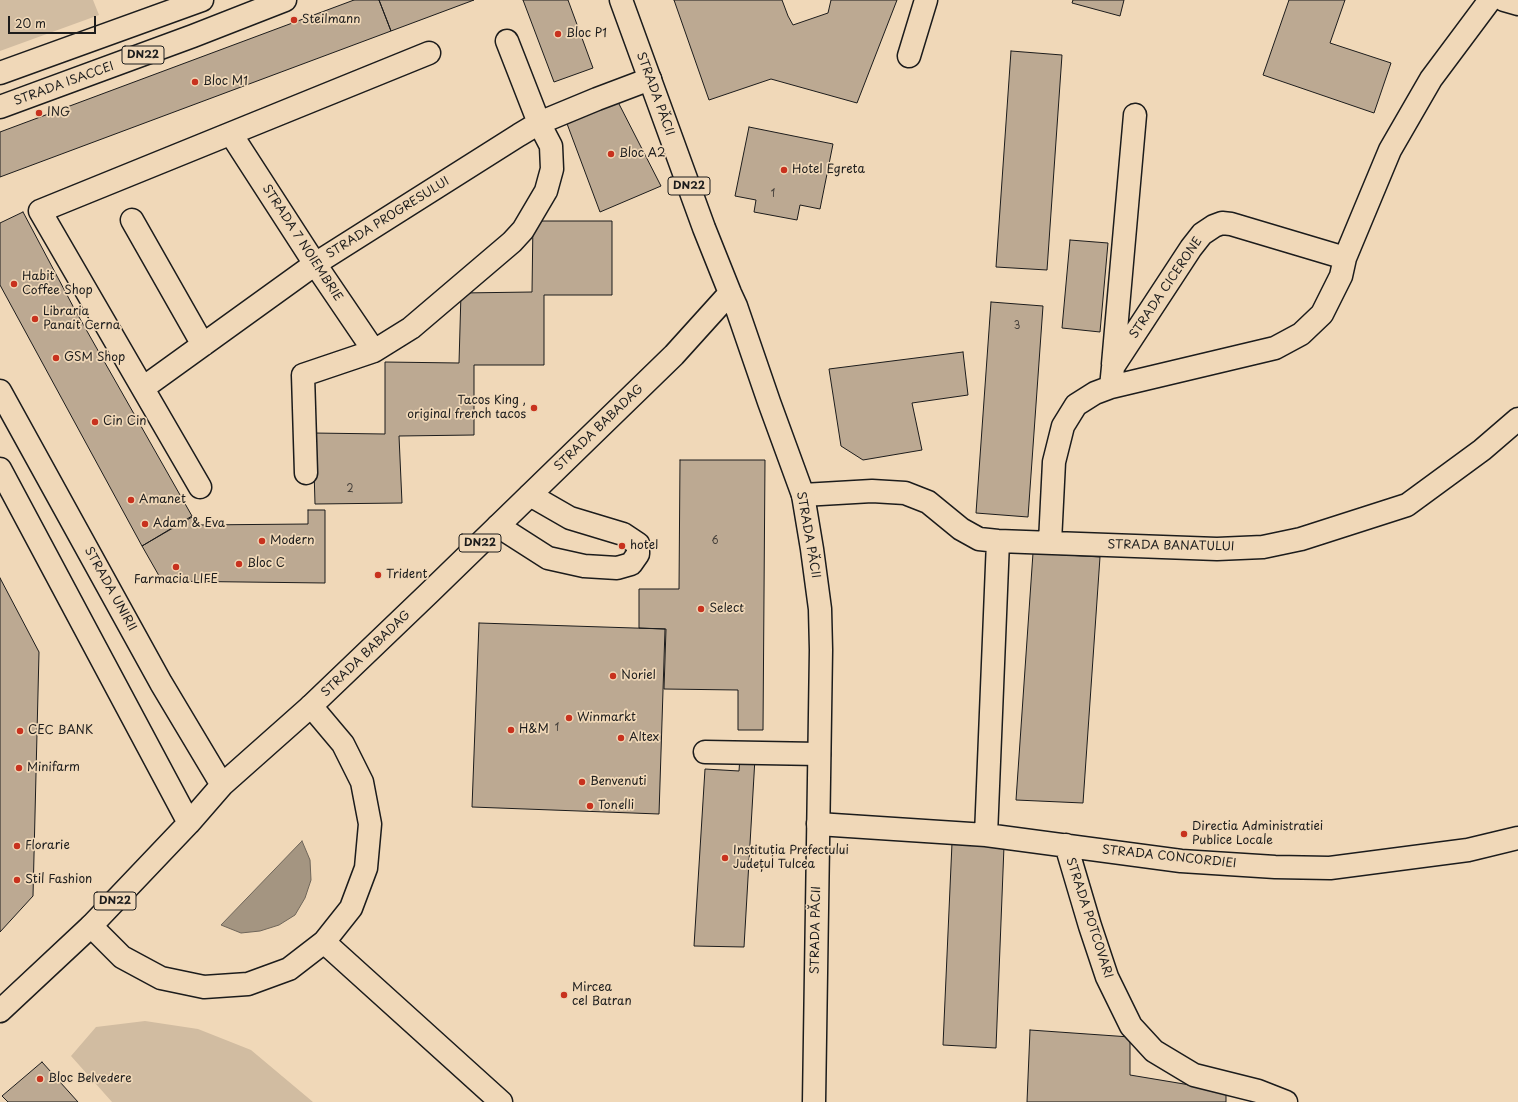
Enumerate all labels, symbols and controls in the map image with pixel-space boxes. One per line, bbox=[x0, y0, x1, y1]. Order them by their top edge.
scale bar bbox=[10, 8, 98, 34]
place label: Steilmann bbox=[302, 13, 360, 27]
text: 20 m bbox=[15, 14, 46, 32]
marker: Steilmann bbox=[289, 15, 299, 25]
place label: Bloc P1 bbox=[566, 27, 607, 41]
marker: Bloc P1 bbox=[553, 29, 563, 39]
road number: DN22 bbox=[122, 46, 164, 64]
street label: STRADA PĂCII bbox=[633, 50, 677, 138]
street label: STRADA ISACCEI bbox=[12, 59, 116, 109]
place label: Bloc M1 bbox=[203, 75, 248, 89]
marker: Bloc M1 bbox=[190, 77, 200, 87]
place label: ING bbox=[47, 106, 71, 120]
marker: ING bbox=[34, 108, 44, 118]
place label: Bloc A2 bbox=[619, 147, 666, 161]
marker: Bloc A2 bbox=[606, 149, 616, 159]
place label: Hotel Egreta bbox=[792, 163, 865, 177]
marker: Hotel Egreta bbox=[779, 165, 789, 175]
street label: STRADA PROGRESULUI bbox=[324, 174, 452, 262]
road number: DN22 bbox=[668, 177, 710, 195]
street label: STRADA 7 NOIEMBRIE bbox=[259, 182, 345, 304]
house number: 1 bbox=[771, 188, 775, 200]
street label: STRADA CICERONE bbox=[1127, 235, 1205, 341]
place label: Habit Coffee Shop bbox=[22, 270, 93, 298]
marker: Habit Coffee Shop bbox=[9, 279, 19, 289]
place label: Libraria Panait Cerna bbox=[43, 305, 120, 333]
marker: Libraria Panait Cerna bbox=[30, 314, 40, 324]
house number: 3 bbox=[1014, 320, 1020, 332]
place label: GSM Shop bbox=[64, 351, 125, 365]
marker: GSM Shop bbox=[51, 353, 61, 363]
street label: STRADA BABADAG bbox=[552, 382, 646, 474]
place label: Tacos King , original french tacos bbox=[407, 394, 526, 422]
marker: Tacos King , original french tacos bbox=[529, 403, 539, 413]
place label: Cin Cin bbox=[103, 415, 147, 429]
marker: Cin Cin bbox=[90, 417, 100, 427]
house number: 2 bbox=[346, 483, 354, 495]
street label: STRADA PĂCII bbox=[793, 490, 823, 580]
place label: Amanet bbox=[139, 493, 186, 507]
marker: Amanet bbox=[126, 495, 136, 505]
place label: Adam & Eva bbox=[153, 517, 225, 531]
marker: Adam & Eva bbox=[140, 519, 150, 529]
place label: Modern bbox=[270, 534, 315, 548]
road number: DN22 bbox=[459, 534, 501, 552]
house number: 6 bbox=[711, 535, 719, 547]
marker: Modern bbox=[257, 536, 267, 546]
street label: STRADA BANATULUI bbox=[1107, 538, 1235, 554]
place label: hotel bbox=[630, 539, 658, 553]
marker: hotel bbox=[617, 541, 627, 551]
street label: STRADA UNIRII bbox=[81, 544, 139, 634]
place label: Bloc C bbox=[247, 557, 285, 571]
marker: Bloc C bbox=[234, 559, 244, 569]
marker: Farmacia LIFE bbox=[171, 562, 181, 572]
place label: Trident bbox=[386, 568, 427, 582]
marker: Trident bbox=[373, 570, 383, 580]
place label: Farmacia LIFE bbox=[134, 573, 218, 587]
place label: Select bbox=[709, 602, 744, 616]
marker: Select bbox=[696, 604, 706, 614]
street label: STRADA BABADAG bbox=[319, 608, 413, 700]
place label: Noriel bbox=[621, 669, 656, 683]
marker: Noriel bbox=[608, 671, 618, 681]
place label: Winmarkt bbox=[577, 711, 636, 725]
marker: Winmarkt bbox=[564, 713, 574, 723]
house number: 1 bbox=[555, 722, 559, 734]
place label: H&M bbox=[519, 723, 549, 737]
place label: CEC BANK bbox=[28, 724, 93, 738]
marker: H&M bbox=[506, 725, 516, 735]
marker: CEC BANK bbox=[15, 726, 25, 736]
place label: Altex bbox=[629, 731, 659, 745]
marker: Altex bbox=[616, 733, 626, 743]
place label: Minifarm bbox=[27, 761, 80, 775]
marker: Minifarm bbox=[14, 763, 24, 773]
place label: Benvenuti bbox=[590, 775, 647, 789]
marker: Benvenuti bbox=[577, 777, 587, 787]
place label: Tonelli bbox=[598, 799, 634, 813]
marker: Tonelli bbox=[585, 801, 595, 811]
place label: Directia Administratiei Publice Locale bbox=[1192, 820, 1323, 848]
marker: Directia Administratiei Publice Locale bbox=[1179, 829, 1189, 839]
place label: Florarie bbox=[25, 839, 70, 853]
marker: Florarie bbox=[12, 841, 22, 851]
street label: STRADA CONCORDIEI bbox=[1101, 843, 1237, 871]
place label: Instituția Prefectului Județul Tulcea bbox=[733, 844, 849, 872]
marker: Instituția Prefectului Județul Tulcea bbox=[720, 853, 730, 863]
street label: STRADA POTCOVARI bbox=[1063, 856, 1115, 980]
place label: Stil Fashion bbox=[25, 873, 92, 887]
marker: Stil Fashion bbox=[12, 875, 22, 885]
street label: STRADA PĂCII bbox=[808, 886, 824, 974]
road number: DN22 bbox=[94, 892, 136, 910]
place label: Mircea cel Batran bbox=[572, 981, 632, 1009]
marker: Mircea cel Batran bbox=[559, 990, 569, 1000]
place label: Bloc Belvedere bbox=[48, 1072, 132, 1086]
marker: Bloc Belvedere bbox=[35, 1074, 45, 1084]

